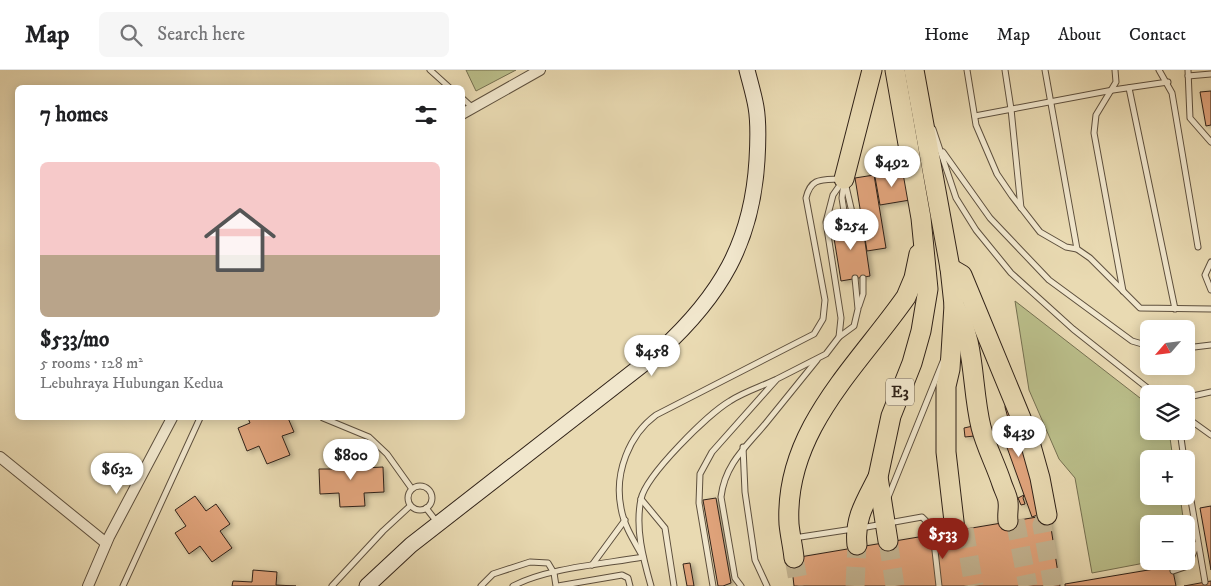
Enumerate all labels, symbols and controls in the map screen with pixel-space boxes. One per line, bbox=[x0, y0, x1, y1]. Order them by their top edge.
search box bbox=[99, 12, 449, 57]
text: Map bbox=[25, 20, 69, 50]
icon: search bbox=[117, 21, 145, 49]
text: Search here bbox=[157, 23, 245, 46]
text: Home bbox=[924, 24, 969, 46]
text: Map bbox=[997, 24, 1030, 46]
text: About bbox=[1058, 24, 1101, 46]
text: Contact bbox=[1129, 24, 1186, 46]
icon: filters bbox=[412, 101, 440, 129]
text: 7 homes bbox=[40, 102, 108, 128]
pin: $492 bbox=[862, 146, 922, 188]
text: $492 bbox=[875, 152, 909, 172]
icon: home bbox=[195, 195, 285, 285]
pin: $254 bbox=[821, 208, 881, 251]
text: $254 bbox=[835, 215, 867, 235]
north arrow bbox=[1140, 320, 1195, 375]
map controls bbox=[1140, 320, 1195, 570]
text: $533/mo bbox=[40, 327, 109, 353]
pin: $458 bbox=[622, 334, 682, 377]
text: $458 bbox=[635, 341, 669, 361]
text: 5 rooms · 128 m² bbox=[40, 353, 143, 373]
text: Lebuhraya Hubungan Kedua bbox=[40, 373, 223, 393]
road number: E3 bbox=[886, 378, 914, 406]
button: layers bbox=[1140, 385, 1195, 440]
pin: $439 bbox=[989, 416, 1049, 458]
text: $439 bbox=[1003, 422, 1035, 442]
pin: $800 bbox=[321, 438, 381, 481]
text: $800 bbox=[334, 445, 368, 465]
button: + bbox=[1140, 450, 1195, 505]
pin: $632 bbox=[87, 452, 147, 495]
text: $632 bbox=[102, 459, 132, 479]
button: − bbox=[1140, 515, 1195, 570]
pin: $533 bbox=[913, 518, 973, 560]
text: $533 bbox=[929, 524, 957, 544]

